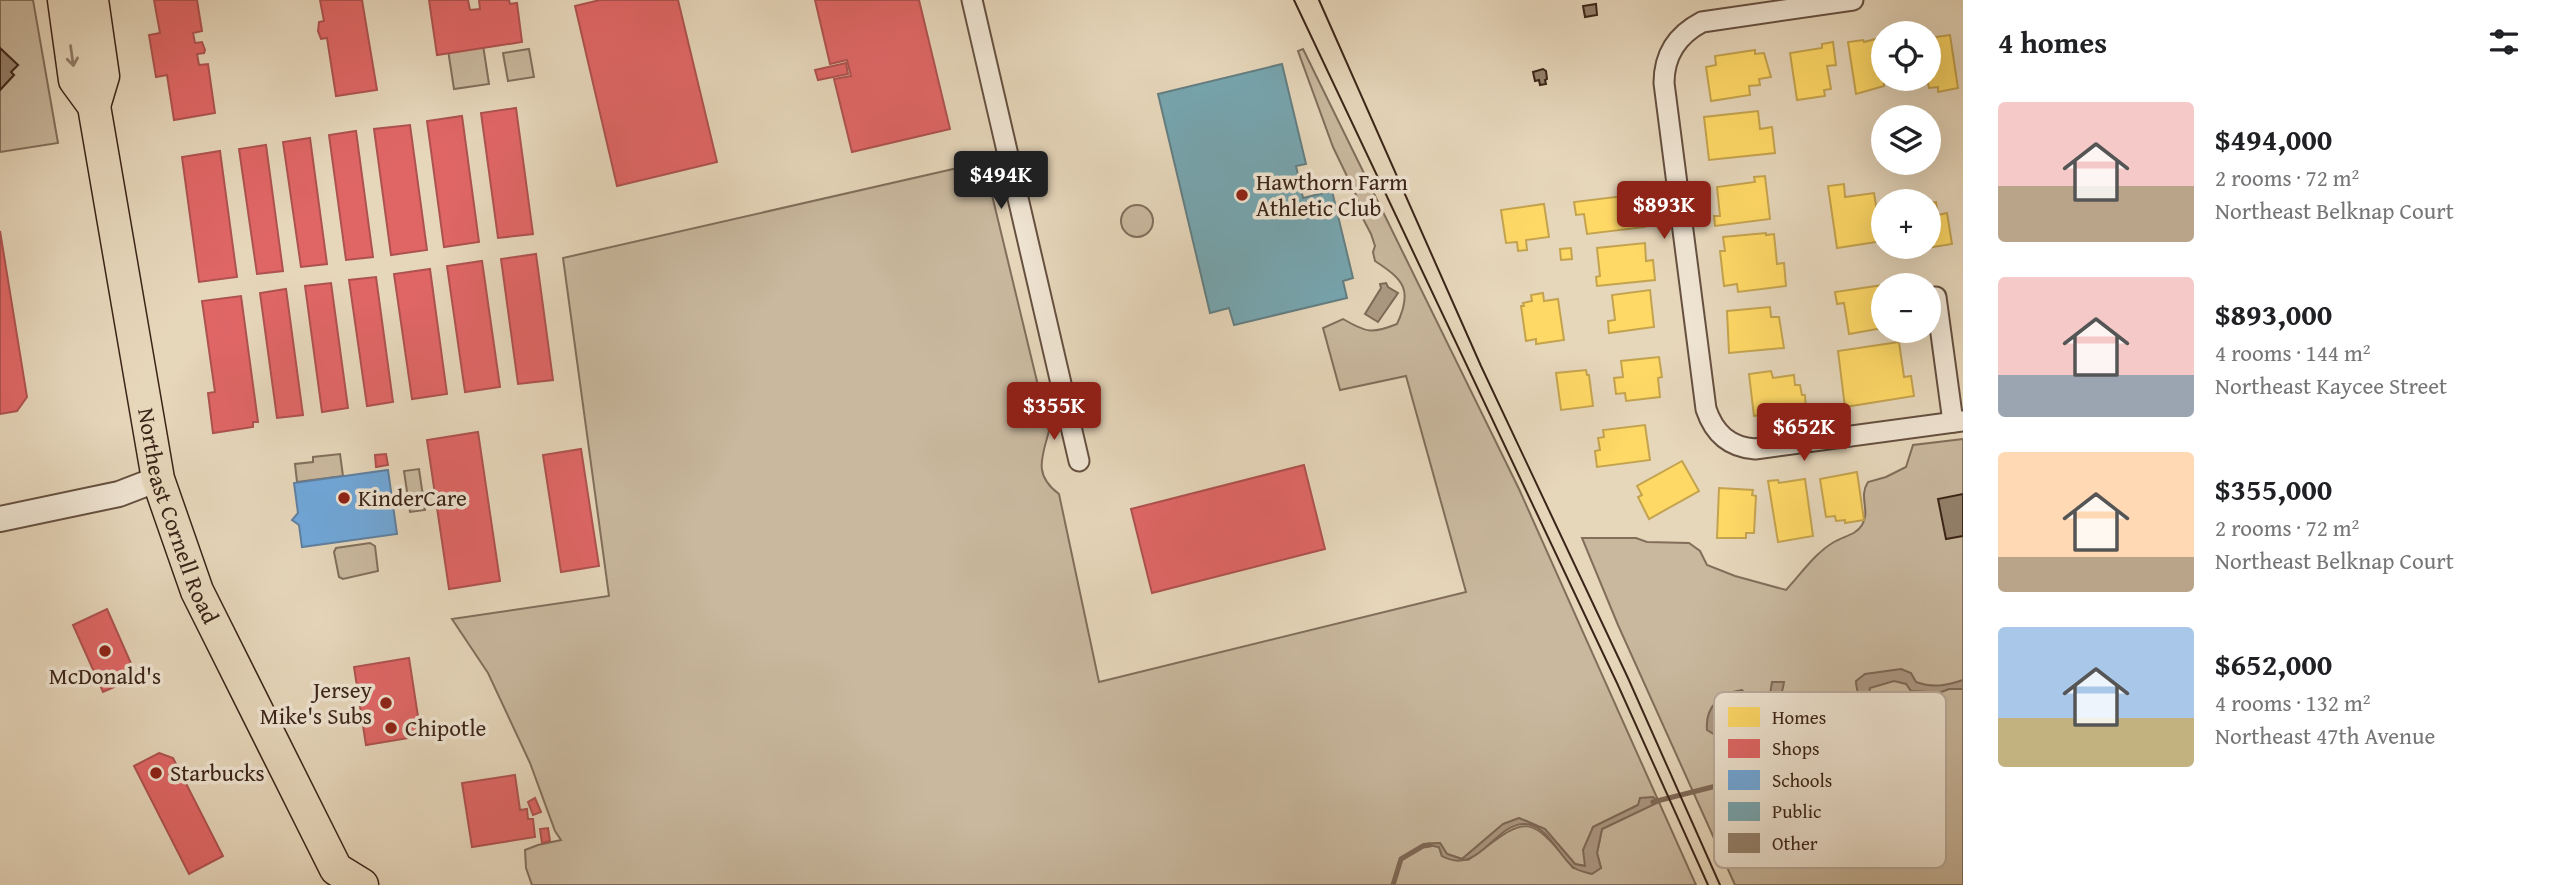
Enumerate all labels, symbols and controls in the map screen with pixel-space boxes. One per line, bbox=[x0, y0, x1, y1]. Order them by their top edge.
text: 4 homes bbox=[1998, 20, 2107, 64]
map controls bbox=[1871, 21, 1941, 343]
button: locate bbox=[1871, 21, 1941, 91]
icon: filters bbox=[2485, 23, 2523, 61]
one-way arrow bbox=[66, 44, 79, 66]
button: layers bbox=[1871, 105, 1941, 175]
text: $494,000 bbox=[2215, 117, 2332, 161]
icon: home bbox=[2054, 130, 2138, 214]
pin: $494K bbox=[952, 152, 1050, 211]
text: $494K bbox=[970, 157, 1032, 190]
text: 2 rooms · 72 m² bbox=[2215, 161, 2359, 194]
place label: Hawthorn Farm Athletic Club bbox=[1256, 165, 1408, 224]
pin: $893K bbox=[1615, 182, 1713, 241]
marker: Hawthorn Farm Athletic Club bbox=[1234, 187, 1250, 203]
text: $893K bbox=[1633, 187, 1695, 220]
button: + bbox=[1871, 189, 1941, 259]
text: Northeast Belknap Court bbox=[2215, 194, 2454, 227]
button: − bbox=[1871, 273, 1941, 343]
text: $893,000 bbox=[2215, 292, 2332, 336]
icon: home bbox=[2054, 305, 2138, 389]
text: 4 rooms · 144 m² bbox=[2215, 336, 2370, 369]
text: Northeast Kaycee Street bbox=[2215, 369, 2447, 402]
pin: $355K bbox=[1005, 382, 1103, 442]
text: $355K bbox=[1023, 388, 1085, 421]
pin: $652K bbox=[1755, 404, 1853, 463]
street label: Northeast Cornell Road bbox=[130, 405, 228, 630]
text: $652K bbox=[1773, 409, 1835, 442]
text: $355,000 bbox=[2215, 467, 2332, 511]
icon: home bbox=[2054, 480, 2138, 564]
place label: KinderCare bbox=[358, 481, 467, 514]
marker: KinderCare bbox=[336, 490, 352, 506]
text: 2 rooms · 72 m² bbox=[2215, 511, 2359, 544]
text: Northeast Belknap Court bbox=[2215, 544, 2454, 577]
text: $652,000 bbox=[2215, 642, 2332, 686]
marker: McDonald's bbox=[97, 643, 113, 659]
icon: home bbox=[2054, 655, 2138, 739]
place label: McDonald's bbox=[49, 659, 161, 692]
place label: Jersey Mike's Subs bbox=[260, 673, 373, 732]
text: 4 rooms · 132 m² bbox=[2215, 686, 2370, 719]
legend bbox=[1714, 692, 1946, 868]
marker: Jersey Mike's Subs bbox=[378, 695, 394, 711]
text: Homes bbox=[1772, 703, 1826, 731]
place label: Chipotle bbox=[405, 711, 486, 744]
text: Northeast 47th Avenue bbox=[2215, 719, 2435, 752]
marker: Chipotle bbox=[383, 720, 399, 736]
text: Shops bbox=[1772, 734, 1819, 762]
place label: Starbucks bbox=[170, 756, 265, 789]
marker: Starbucks bbox=[148, 765, 164, 781]
text: Schools bbox=[1772, 766, 1832, 794]
text: Public bbox=[1772, 797, 1821, 825]
text: Other bbox=[1772, 829, 1818, 857]

